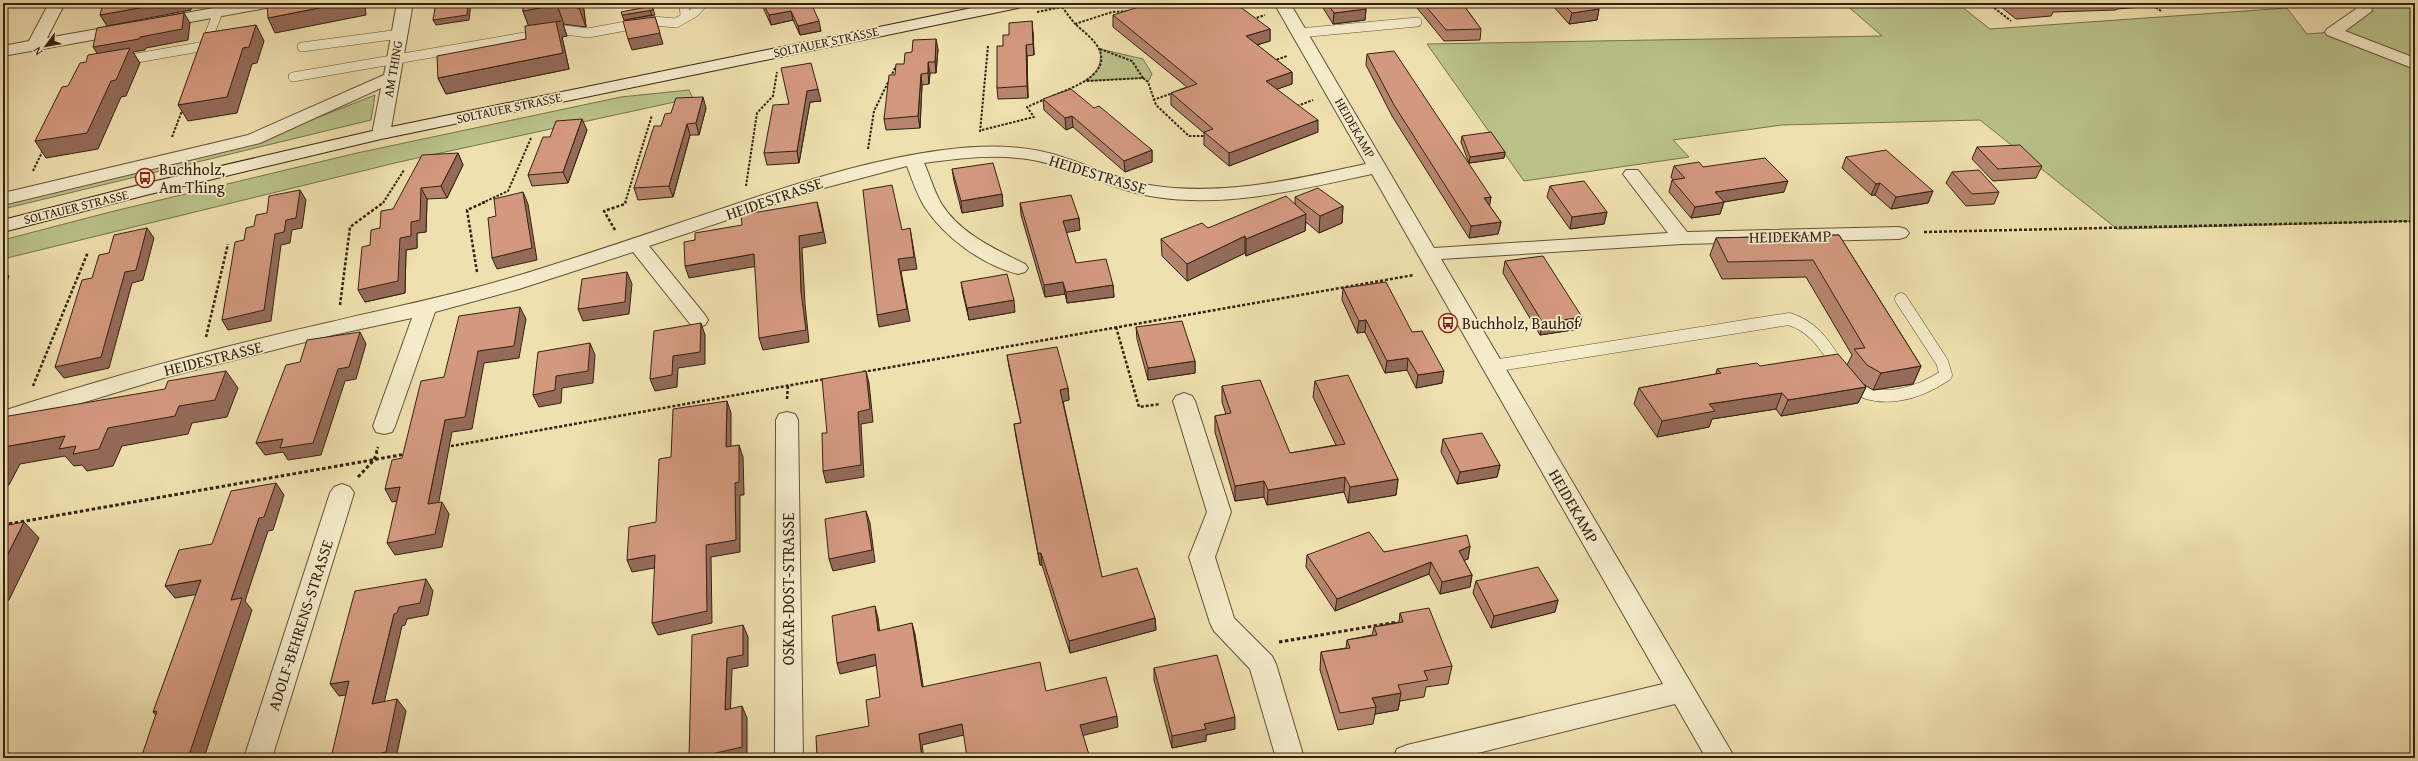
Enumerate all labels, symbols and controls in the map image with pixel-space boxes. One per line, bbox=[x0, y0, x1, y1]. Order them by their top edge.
street label: SOLTAUER STRASSE bbox=[771, 21, 881, 62]
north arrow bbox=[26, 26, 66, 66]
street label: AM THING bbox=[379, 39, 407, 99]
text: N bbox=[28, 43, 46, 59]
street label: SOLTAUER STRASSE bbox=[454, 87, 564, 128]
street label: HEIDEKAMP bbox=[1330, 94, 1380, 162]
street label: HEIDESTRASSE bbox=[1046, 148, 1150, 200]
place label: Buchholz, Am Thing bbox=[159, 157, 225, 199]
bus stop icon: Buchholz, Am Thing bbox=[134, 167, 156, 189]
street label: HEIDESTRASSE bbox=[722, 170, 826, 226]
street label: SOLTAUER STRASSE bbox=[22, 185, 131, 229]
street label: HEIDEKAMP bbox=[1749, 223, 1831, 249]
place label: Buchholz, Bauhof bbox=[1462, 311, 1581, 335]
bus stop icon: Buchholz, Bauhof bbox=[1437, 312, 1459, 334]
street label: HEIDESTRASSE bbox=[161, 334, 265, 382]
street label: HEIDEKAMP bbox=[1543, 464, 1605, 548]
street label: OSKAR-DOST-STRASSE bbox=[776, 513, 800, 665]
street label: ADOLF-BEHRENS-STRASSE bbox=[261, 536, 339, 714]

